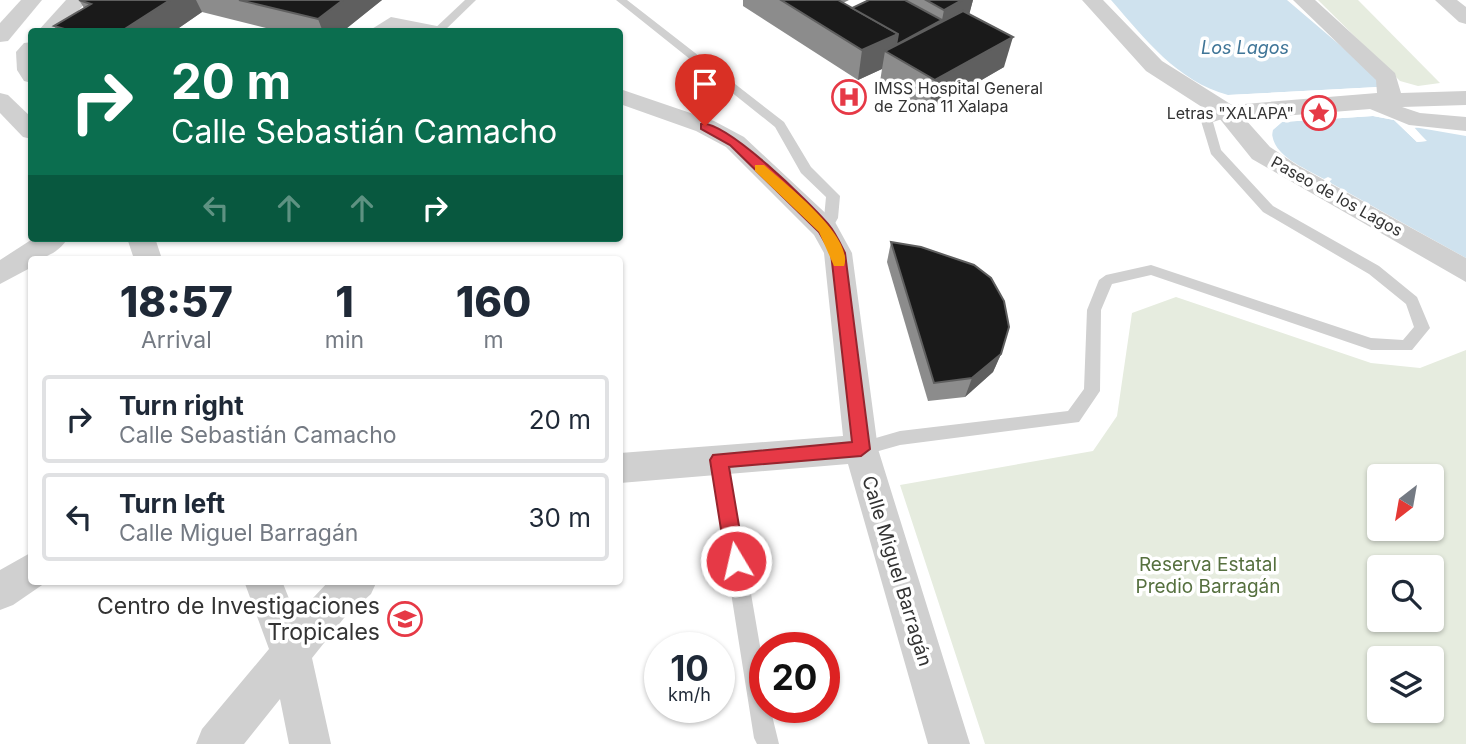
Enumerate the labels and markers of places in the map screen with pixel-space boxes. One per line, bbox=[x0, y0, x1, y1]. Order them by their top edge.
pin bbox=[675, 54, 735, 126]
hospital icon: IMSS Hospital General de Zona 11 Xalapa bbox=[830, 78, 868, 116]
place label: IMSS Hospital General de Zona 11 Xalapa bbox=[874, 78, 1043, 116]
place icon: Letras "XALAPA" bbox=[1300, 94, 1338, 132]
place label: Letras "XALAPA" bbox=[1167, 103, 1294, 123]
place label: Centro de Investigaciones Tropicales bbox=[97, 592, 380, 646]
school or university icon: Centro de Investigaciones Tropicales bbox=[386, 600, 424, 638]

